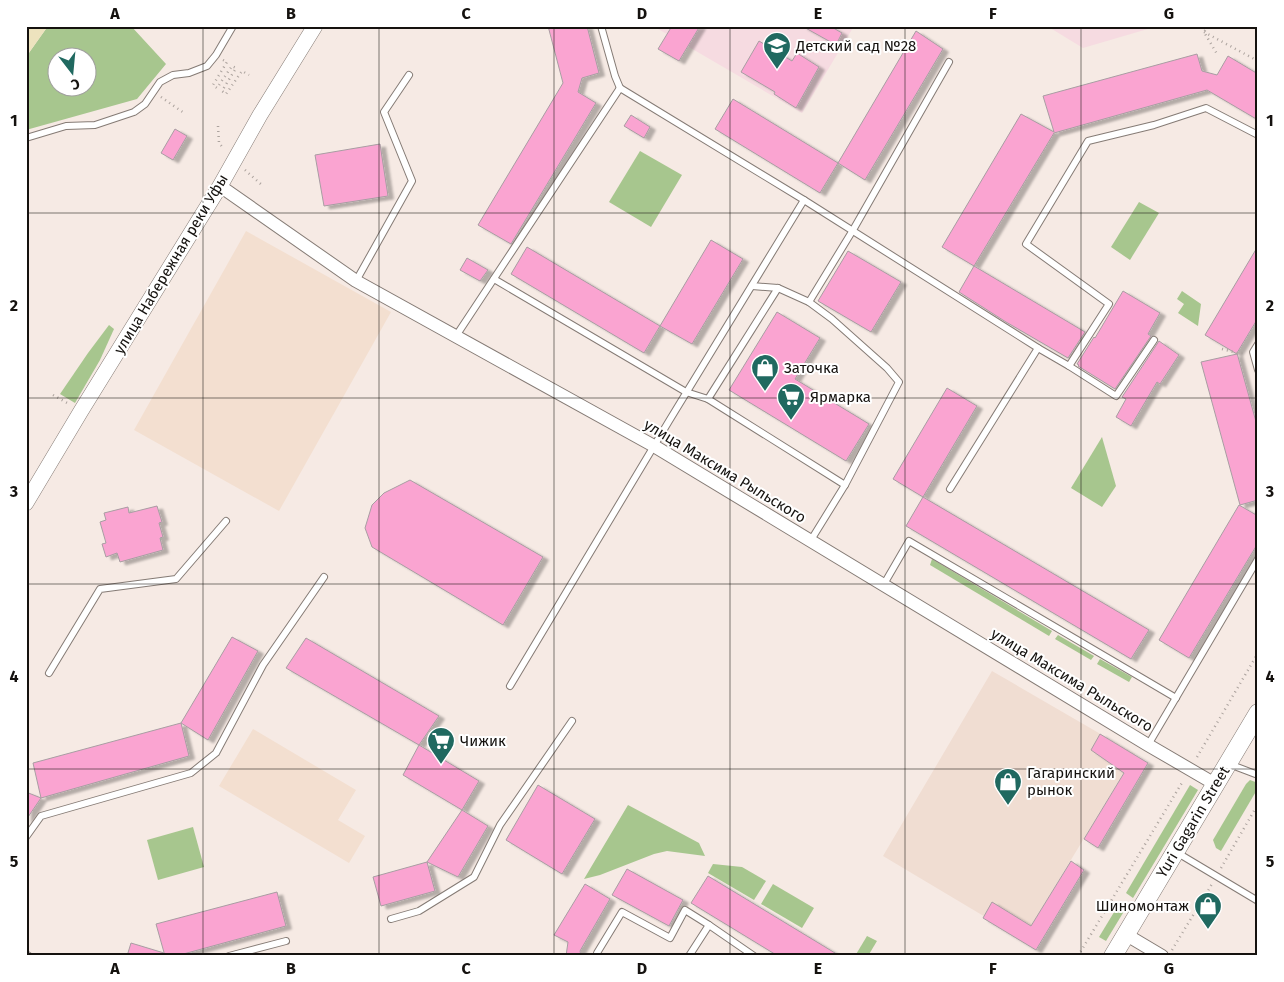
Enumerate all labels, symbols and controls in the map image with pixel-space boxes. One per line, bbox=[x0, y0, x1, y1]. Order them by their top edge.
text: A bbox=[109, 4, 120, 23]
text: B bbox=[286, 4, 296, 23]
text: C bbox=[461, 4, 471, 23]
text: D bbox=[637, 4, 647, 23]
text: E bbox=[814, 4, 822, 23]
text: F bbox=[989, 4, 997, 23]
text: G bbox=[1164, 4, 1174, 23]
school or university icon: Детский сад №28 bbox=[762, 31, 792, 70]
place label: Детский сад №28 bbox=[795, 37, 916, 55]
north arrow bbox=[48, 48, 98, 98]
text: С bbox=[69, 75, 82, 93]
text: 1 bbox=[10, 111, 18, 130]
text: 1 bbox=[1266, 111, 1274, 130]
street label: улица Набережная реки Уфы bbox=[110, 171, 232, 357]
text: 2 bbox=[10, 296, 18, 315]
text: 2 bbox=[1266, 296, 1274, 315]
shop icon: Заточка bbox=[750, 353, 780, 392]
place label: Заточка bbox=[784, 359, 839, 377]
supermarket icon: Ярмарка bbox=[776, 382, 806, 421]
place label: Ярмарка bbox=[810, 388, 871, 406]
street label: улица Максима Рыльского bbox=[641, 415, 809, 527]
text: 3 bbox=[9, 482, 18, 501]
text: 3 bbox=[1265, 482, 1274, 501]
street label: улица Максима Рыльского bbox=[988, 624, 1156, 736]
text: 4 bbox=[9, 667, 19, 686]
text: 4 bbox=[1265, 667, 1275, 686]
supermarket icon: Чижик bbox=[426, 726, 456, 765]
place label: Чижик bbox=[460, 732, 506, 750]
street label: Yuri Gagarin Street bbox=[1153, 762, 1234, 881]
place label: Гагаринский рынок bbox=[1027, 764, 1115, 799]
shop icon: Гагаринский рынок bbox=[993, 767, 1023, 806]
text: 5 bbox=[10, 852, 19, 871]
text: 5 bbox=[1266, 852, 1275, 871]
shop icon: Шиномонтаж bbox=[1193, 891, 1223, 930]
place label: Шиномонтаж bbox=[1096, 897, 1189, 915]
text: A bbox=[109, 959, 120, 978]
text: B bbox=[286, 959, 296, 978]
text: C bbox=[461, 959, 471, 978]
text: D bbox=[637, 959, 647, 978]
text: E bbox=[814, 959, 822, 978]
text: F bbox=[989, 959, 997, 978]
text: G bbox=[1164, 959, 1174, 978]

